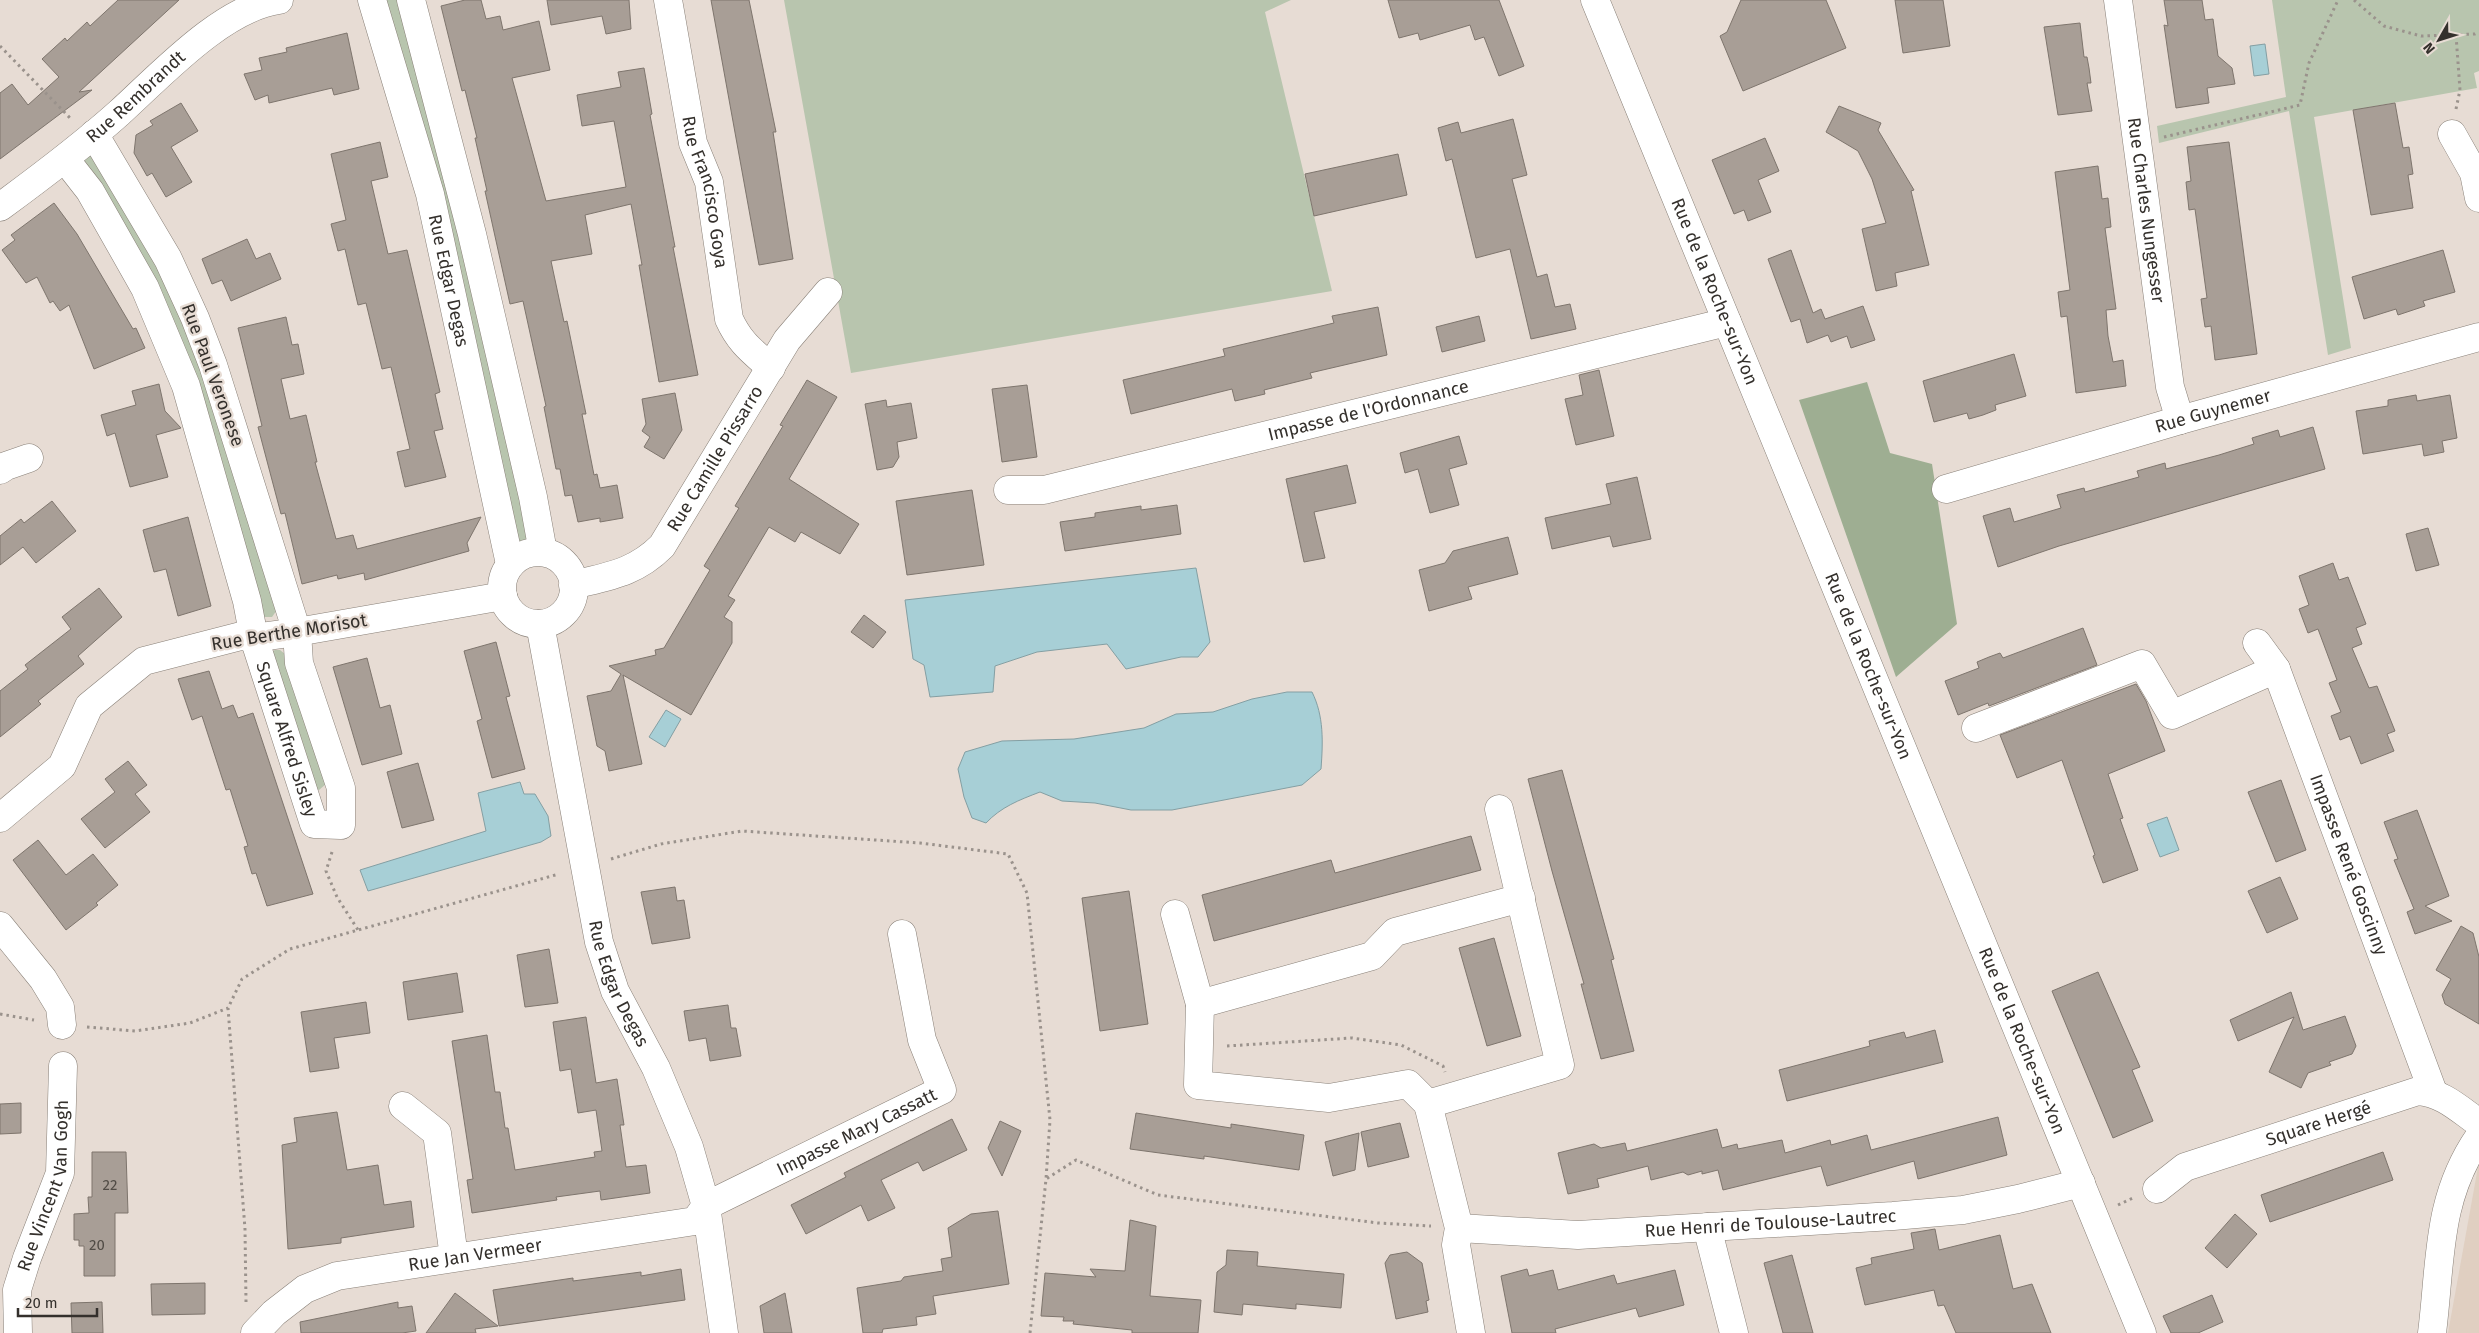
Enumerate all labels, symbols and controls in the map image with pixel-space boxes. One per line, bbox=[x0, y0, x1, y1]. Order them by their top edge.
north arrow bbox=[2414, 15, 2464, 65]
text: N bbox=[2420, 39, 2439, 57]
street label: Rue Rembrandt bbox=[82, 46, 190, 147]
street label: Rue Francisco Goya bbox=[677, 114, 732, 270]
street label: Rue Charles Nungesser bbox=[2123, 116, 2170, 304]
street label: Rue de la Roche-sur-Yon bbox=[1666, 195, 1763, 388]
street label: Rue Edgar Degas bbox=[424, 212, 474, 349]
street label: Rue Paul Veronese bbox=[177, 300, 249, 450]
street label: Impasse de l'Ordonnance bbox=[1266, 375, 1471, 446]
street label: Rue Camille Pissarro bbox=[662, 382, 768, 536]
street label: Rue Guynemer bbox=[2152, 384, 2273, 438]
street label: Rue de la Roche-sur-Yon bbox=[1820, 569, 1916, 763]
street label: Rue Berthe Morisot bbox=[210, 609, 369, 655]
street label: Square Alfred Sisley bbox=[251, 659, 322, 820]
street label: Impasse René Goscinny bbox=[2305, 771, 2392, 958]
street label: Rue Edgar Degas bbox=[584, 918, 654, 1050]
street label: Rue de la Roche-sur-Yon bbox=[1974, 944, 2070, 1137]
street label: Impasse Mary Cassatt bbox=[773, 1083, 941, 1180]
street label: Square Hergé bbox=[2263, 1096, 2374, 1151]
street label: Rue Vincent Van Gogh bbox=[12, 1100, 73, 1274]
house number: 22 bbox=[103, 1176, 117, 1194]
street label: Rue Henri de Toulouse-Lautrec bbox=[1644, 1205, 1897, 1242]
street label: Rue Jan Vermeer bbox=[407, 1234, 543, 1276]
house number: 20 bbox=[89, 1236, 105, 1254]
scale bar bbox=[18, 1286, 96, 1318]
text: 20 m bbox=[25, 1294, 58, 1312]

